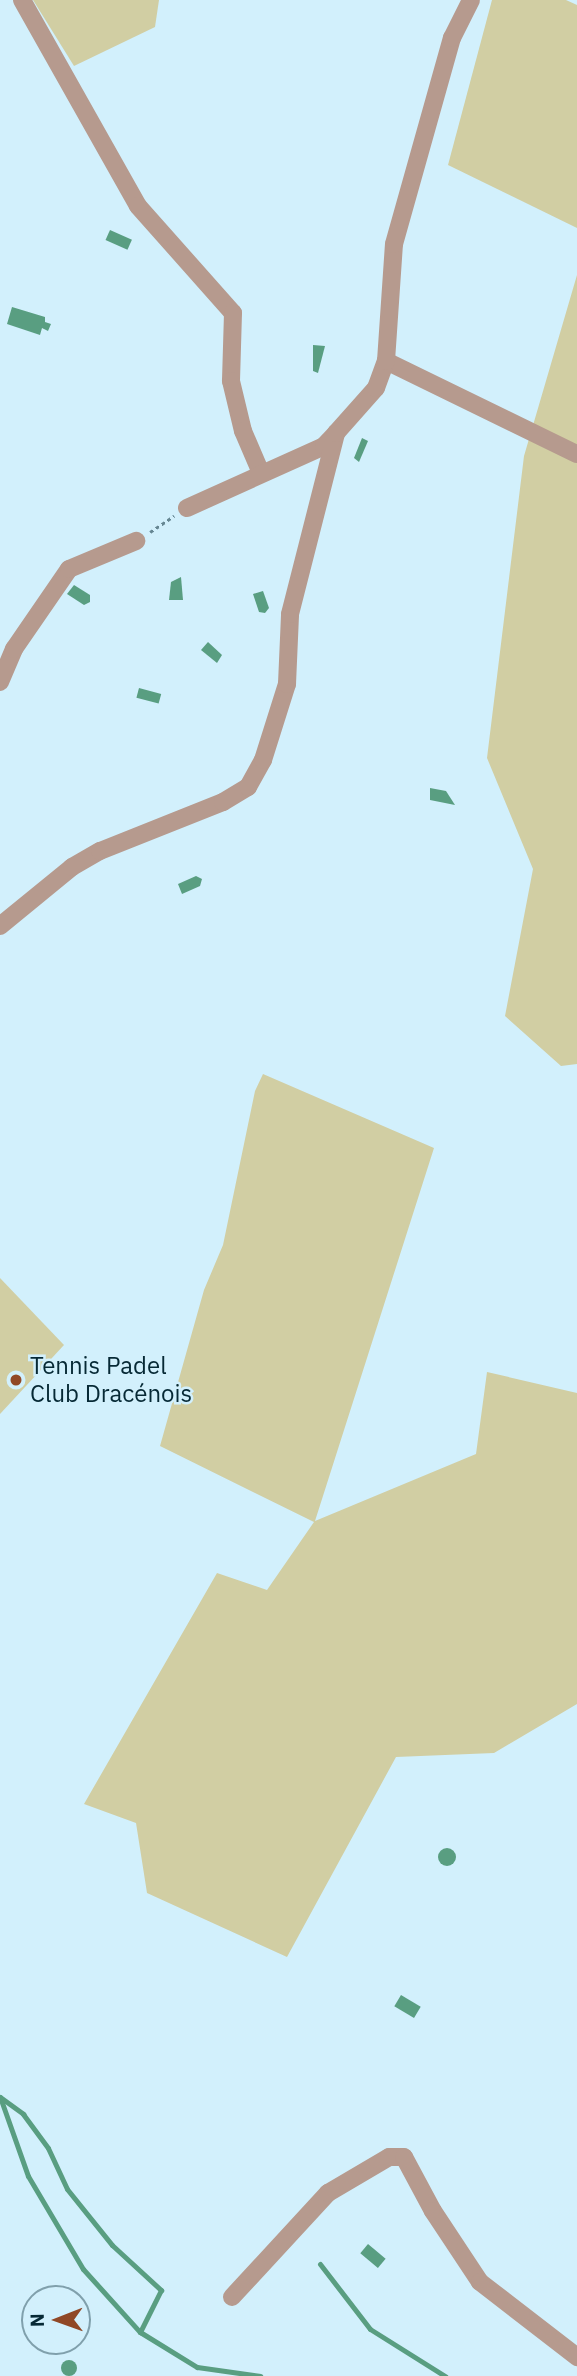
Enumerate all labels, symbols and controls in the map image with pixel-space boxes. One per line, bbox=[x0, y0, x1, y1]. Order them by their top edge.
place label: Tennis Padel Club Dracénois bbox=[30, 1352, 192, 1408]
marker: Tennis Padel Club Dracénois bbox=[8, 1372, 24, 1388]
north arrow bbox=[21, 2285, 91, 2355]
text: N bbox=[25, 2313, 49, 2327]

